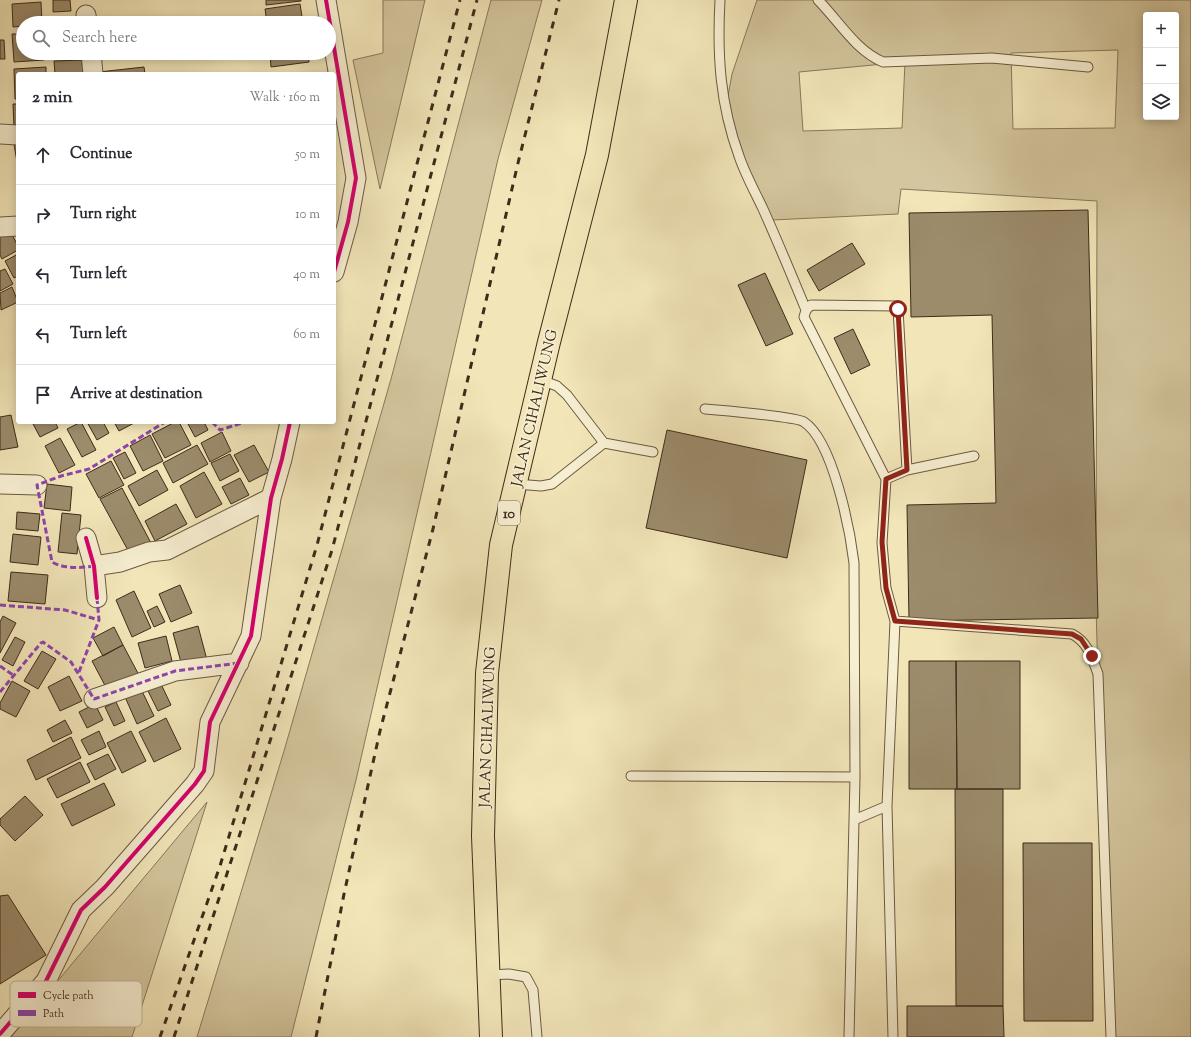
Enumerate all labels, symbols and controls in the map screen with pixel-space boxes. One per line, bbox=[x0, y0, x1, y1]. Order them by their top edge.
map controls bbox=[1143, 12, 1179, 120]
button: + bbox=[1143, 12, 1179, 48]
search box bbox=[16, 16, 336, 60]
icon: search bbox=[30, 27, 52, 49]
text: Search here bbox=[62, 28, 137, 49]
button: − bbox=[1143, 48, 1179, 84]
button: layers bbox=[1143, 84, 1179, 120]
text: 2 min bbox=[32, 86, 73, 110]
text: Walk · 160 m bbox=[249, 89, 320, 107]
icon: ahead bbox=[32, 144, 54, 166]
text: Continue bbox=[70, 144, 132, 165]
text: 50 m bbox=[295, 146, 320, 164]
icon: right bbox=[32, 204, 54, 226]
text: Turn right bbox=[70, 204, 136, 225]
text: 10 m bbox=[295, 206, 320, 224]
icon: left bbox=[32, 264, 54, 286]
text: Turn left bbox=[70, 264, 127, 285]
text: 40 m bbox=[293, 266, 320, 284]
route start bbox=[889, 300, 907, 318]
icon: left bbox=[32, 324, 54, 346]
text: Turn left bbox=[70, 324, 127, 345]
text: 60 m bbox=[293, 326, 320, 344]
street label: JALAN CIHALIWUNG bbox=[507, 328, 564, 490]
icon: arrive bbox=[32, 384, 54, 406]
text: Arrive at destination bbox=[70, 384, 203, 405]
road number: 10 bbox=[498, 501, 520, 525]
street label: JALAN CIHALIWUNG bbox=[475, 646, 502, 809]
route end bbox=[1083, 647, 1101, 665]
legend bbox=[10, 981, 142, 1027]
text: Cycle path bbox=[43, 988, 94, 1004]
text: Path bbox=[43, 1006, 65, 1022]

